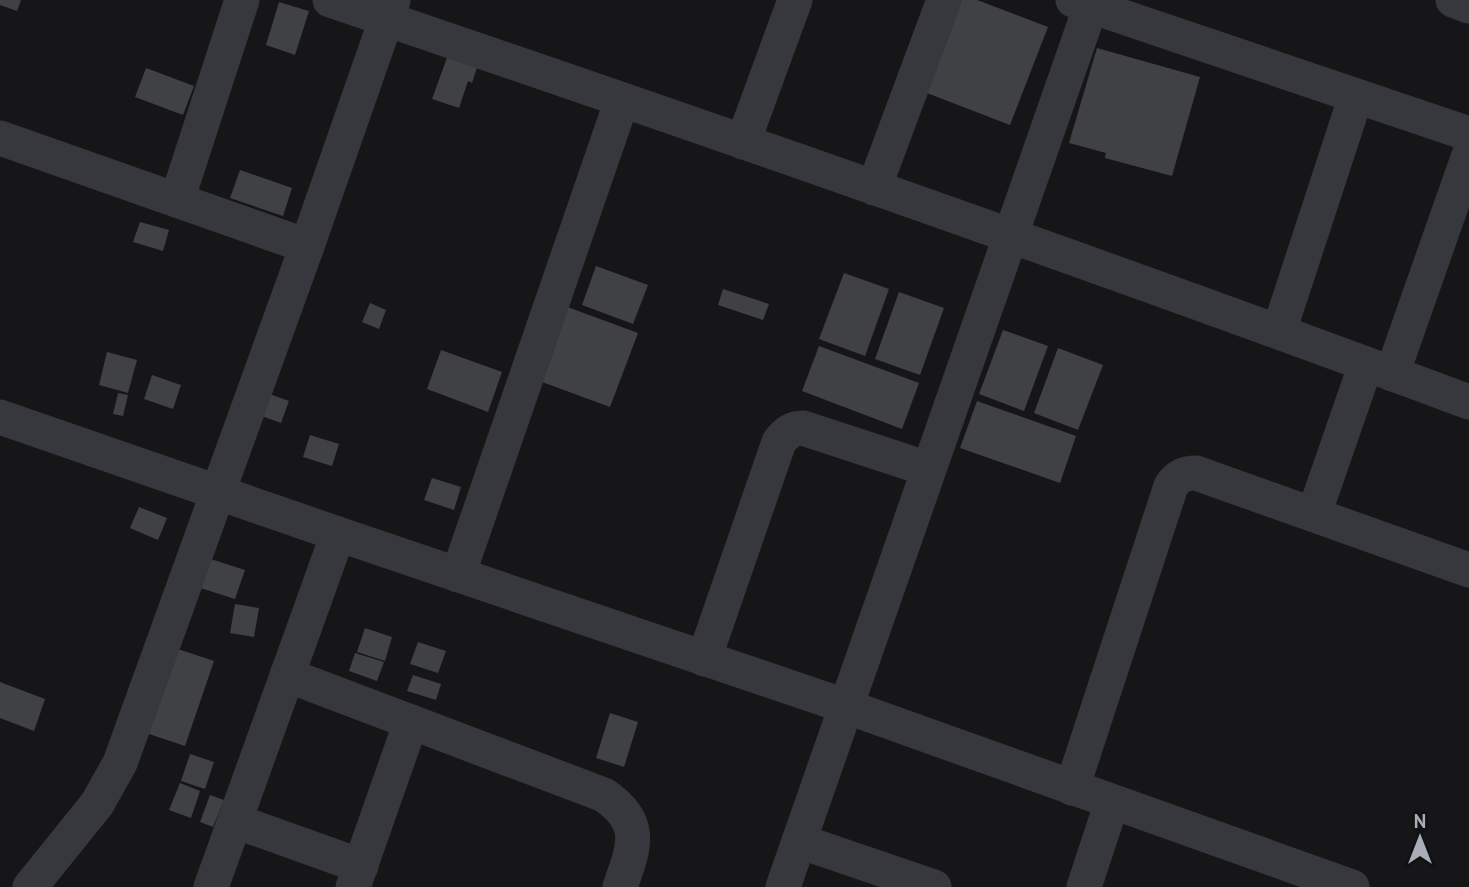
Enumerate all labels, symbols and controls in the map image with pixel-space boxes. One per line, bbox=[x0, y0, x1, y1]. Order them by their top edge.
north arrow bbox=[1385, 803, 1455, 873]
text: N bbox=[1414, 809, 1426, 833]

